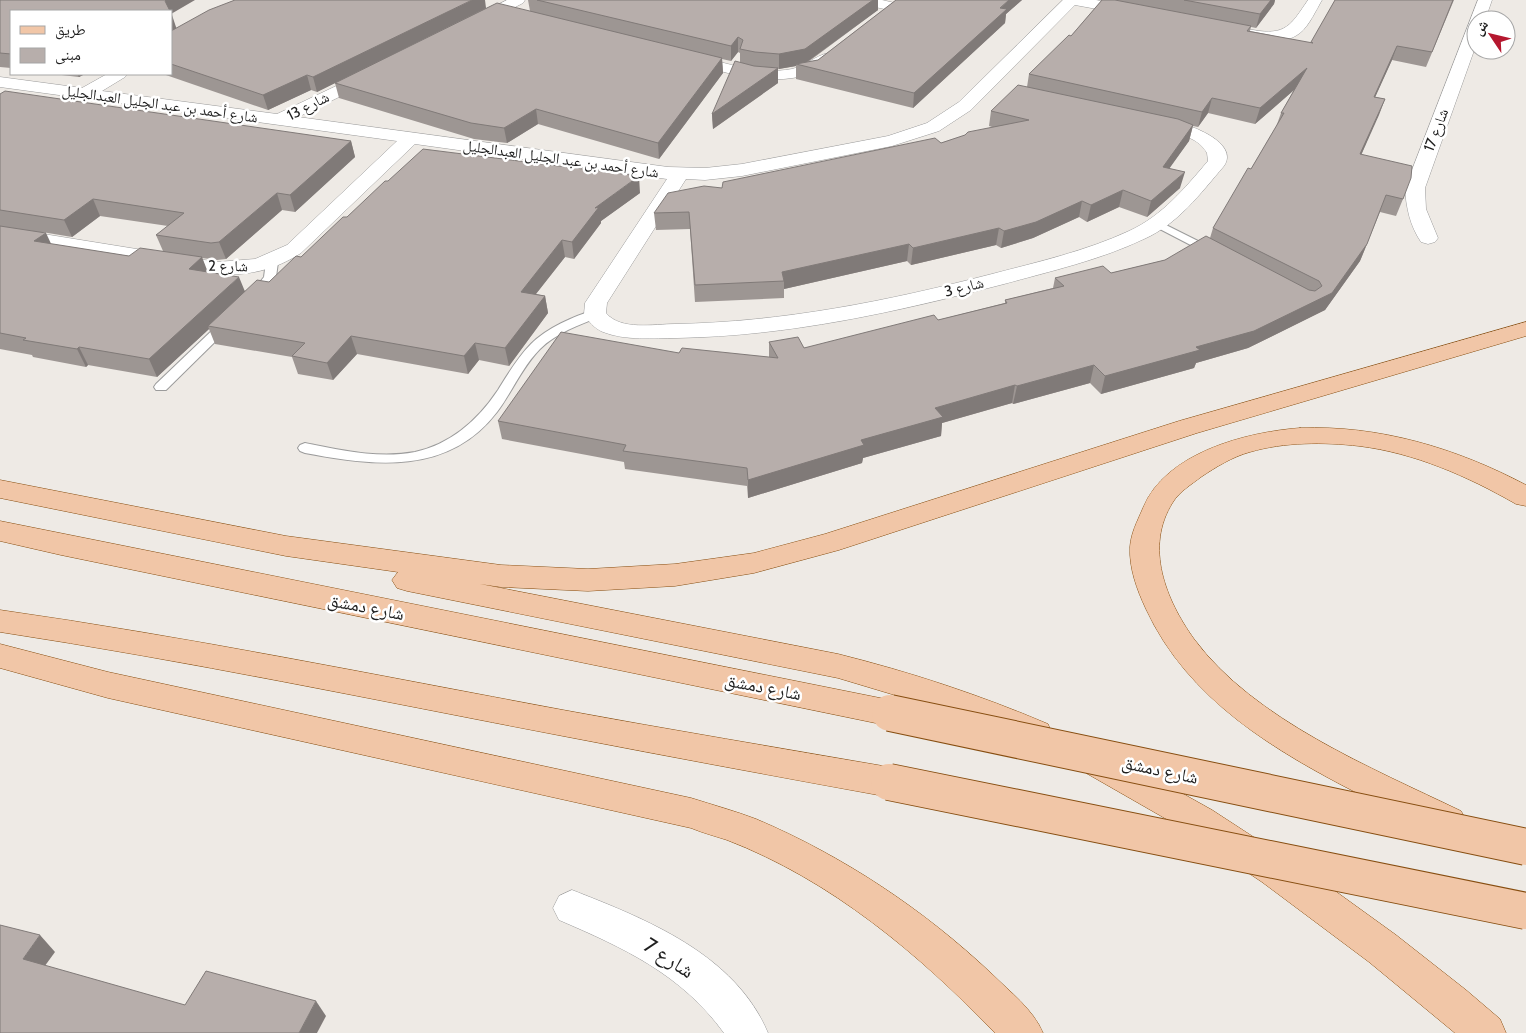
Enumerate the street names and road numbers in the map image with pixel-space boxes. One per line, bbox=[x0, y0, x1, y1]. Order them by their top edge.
street label: شارع أحمد بن عبد الجليل العبدالجليل bbox=[61, 81, 259, 128]
street label: شارع 13 bbox=[284, 88, 333, 125]
street label: شارع 17 bbox=[1420, 106, 1453, 154]
street label: شارع أحمد بن عبد الجليل العبدالجليل bbox=[462, 136, 660, 183]
street label: شارع 2 bbox=[208, 257, 248, 276]
street label: شارع 3 bbox=[942, 273, 986, 302]
street label: شارع دمشق bbox=[326, 589, 406, 625]
street label: شارع دمشق bbox=[723, 669, 803, 705]
street label: شارع دمشق bbox=[1120, 751, 1200, 789]
street label: شارع 7 bbox=[639, 932, 699, 984]

